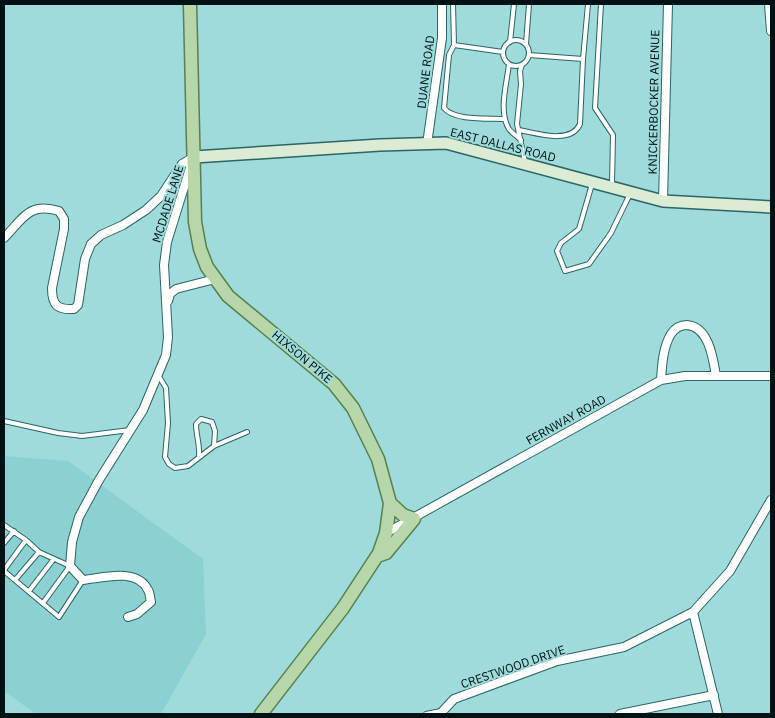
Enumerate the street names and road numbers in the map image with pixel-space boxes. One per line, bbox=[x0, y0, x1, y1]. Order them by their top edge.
street label: KNICKERBOCKER AVENUE bbox=[645, 30, 662, 174]
street label: DUANE ROAD bbox=[414, 34, 437, 109]
street label: EAST DALLAS ROAD bbox=[449, 124, 557, 165]
street label: MCDADE LANE bbox=[149, 163, 186, 244]
street label: HIXSON PIKE bbox=[269, 327, 336, 386]
street label: FERNWAY ROAD bbox=[523, 391, 608, 448]
street label: CRESTWOOD DRIVE bbox=[459, 642, 567, 691]

